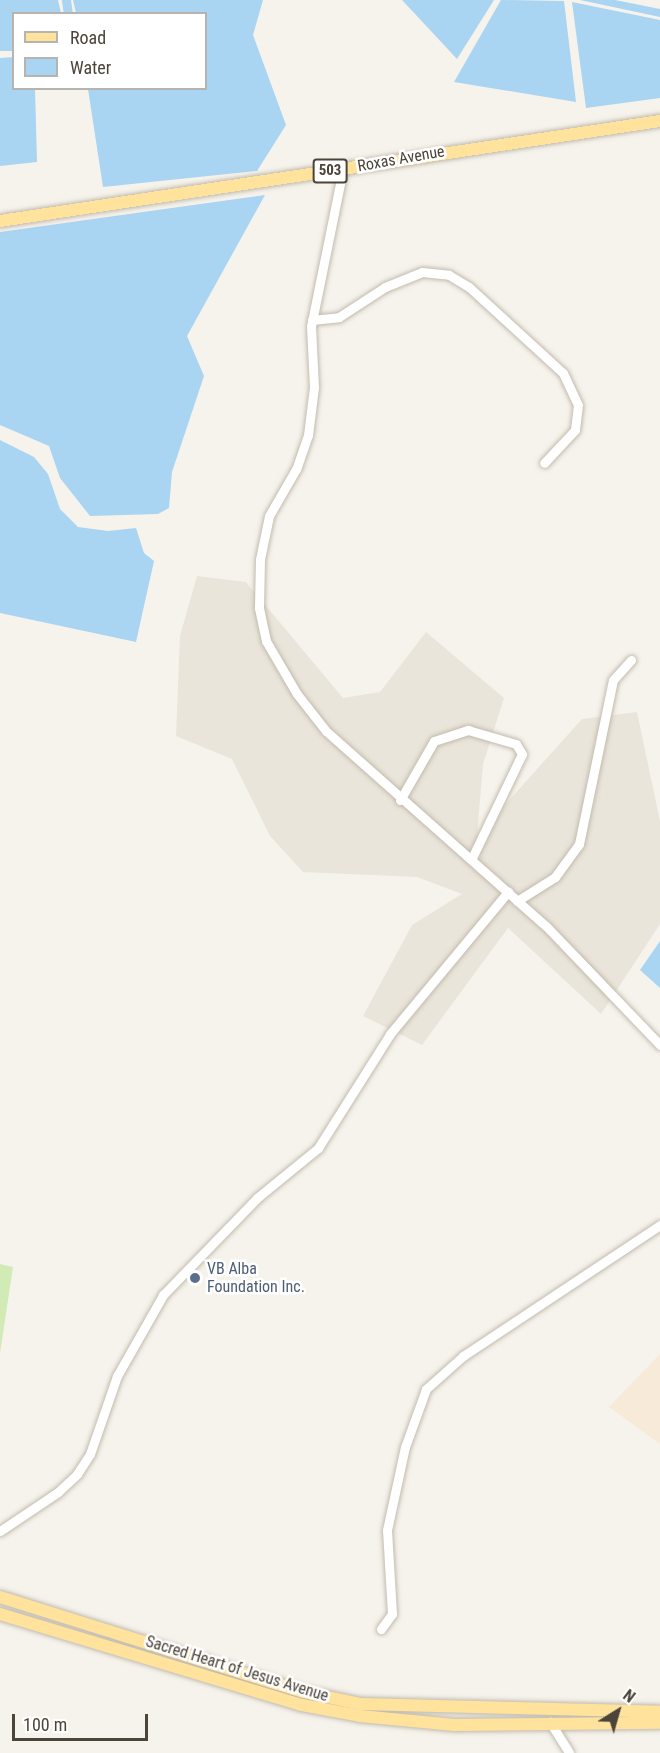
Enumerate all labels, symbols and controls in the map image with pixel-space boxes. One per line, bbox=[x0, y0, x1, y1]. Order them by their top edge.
legend bbox=[12, 12, 207, 90]
text: Road bbox=[70, 27, 106, 48]
text: Water bbox=[70, 57, 111, 78]
street label: Roxas Avenue bbox=[356, 142, 446, 176]
road number: 503 bbox=[312, 159, 348, 183]
place label: VB Alba Foundation Inc. bbox=[207, 1259, 305, 1297]
marker: VB Alba Foundation Inc. bbox=[188, 1271, 202, 1285]
street label: Sacred Heart of Jesus Avenue bbox=[143, 1632, 331, 1706]
north arrow bbox=[588, 1681, 648, 1741]
text: N bbox=[619, 1686, 639, 1707]
scale bar bbox=[15, 1702, 152, 1740]
text: 100 m bbox=[23, 1714, 67, 1735]

